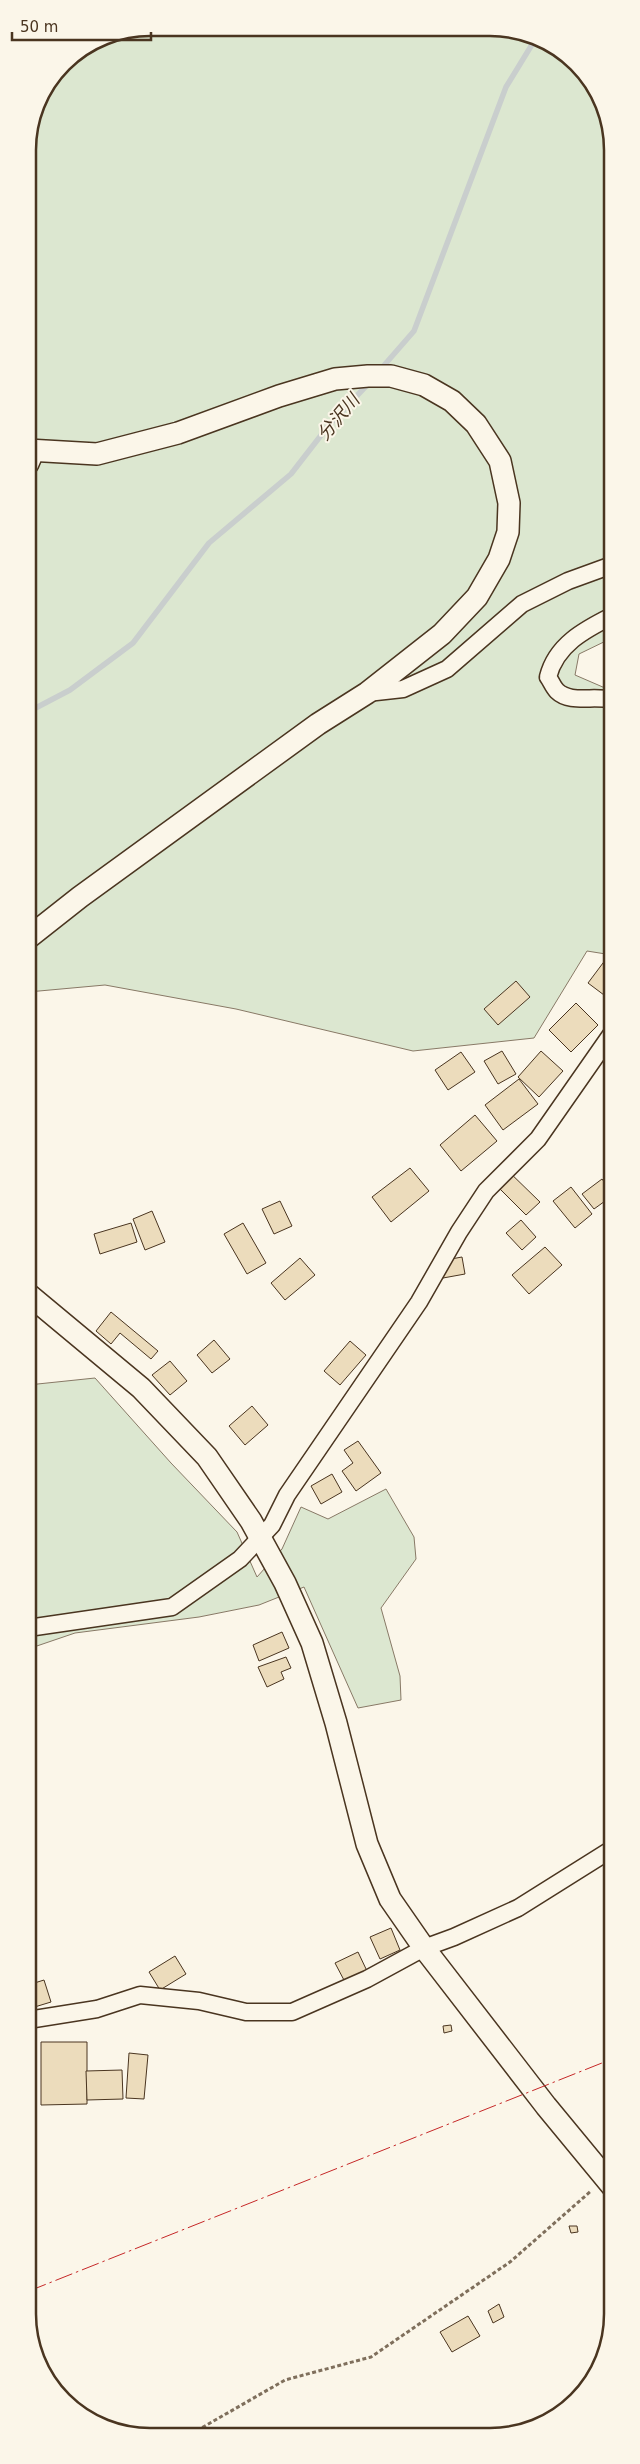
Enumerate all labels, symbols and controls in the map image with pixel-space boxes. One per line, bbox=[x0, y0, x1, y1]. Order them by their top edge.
scale bar bbox=[12, 10, 151, 42]
text: 50 m bbox=[20, 18, 58, 36]
water label: 分沢川 bbox=[313, 388, 365, 444]

